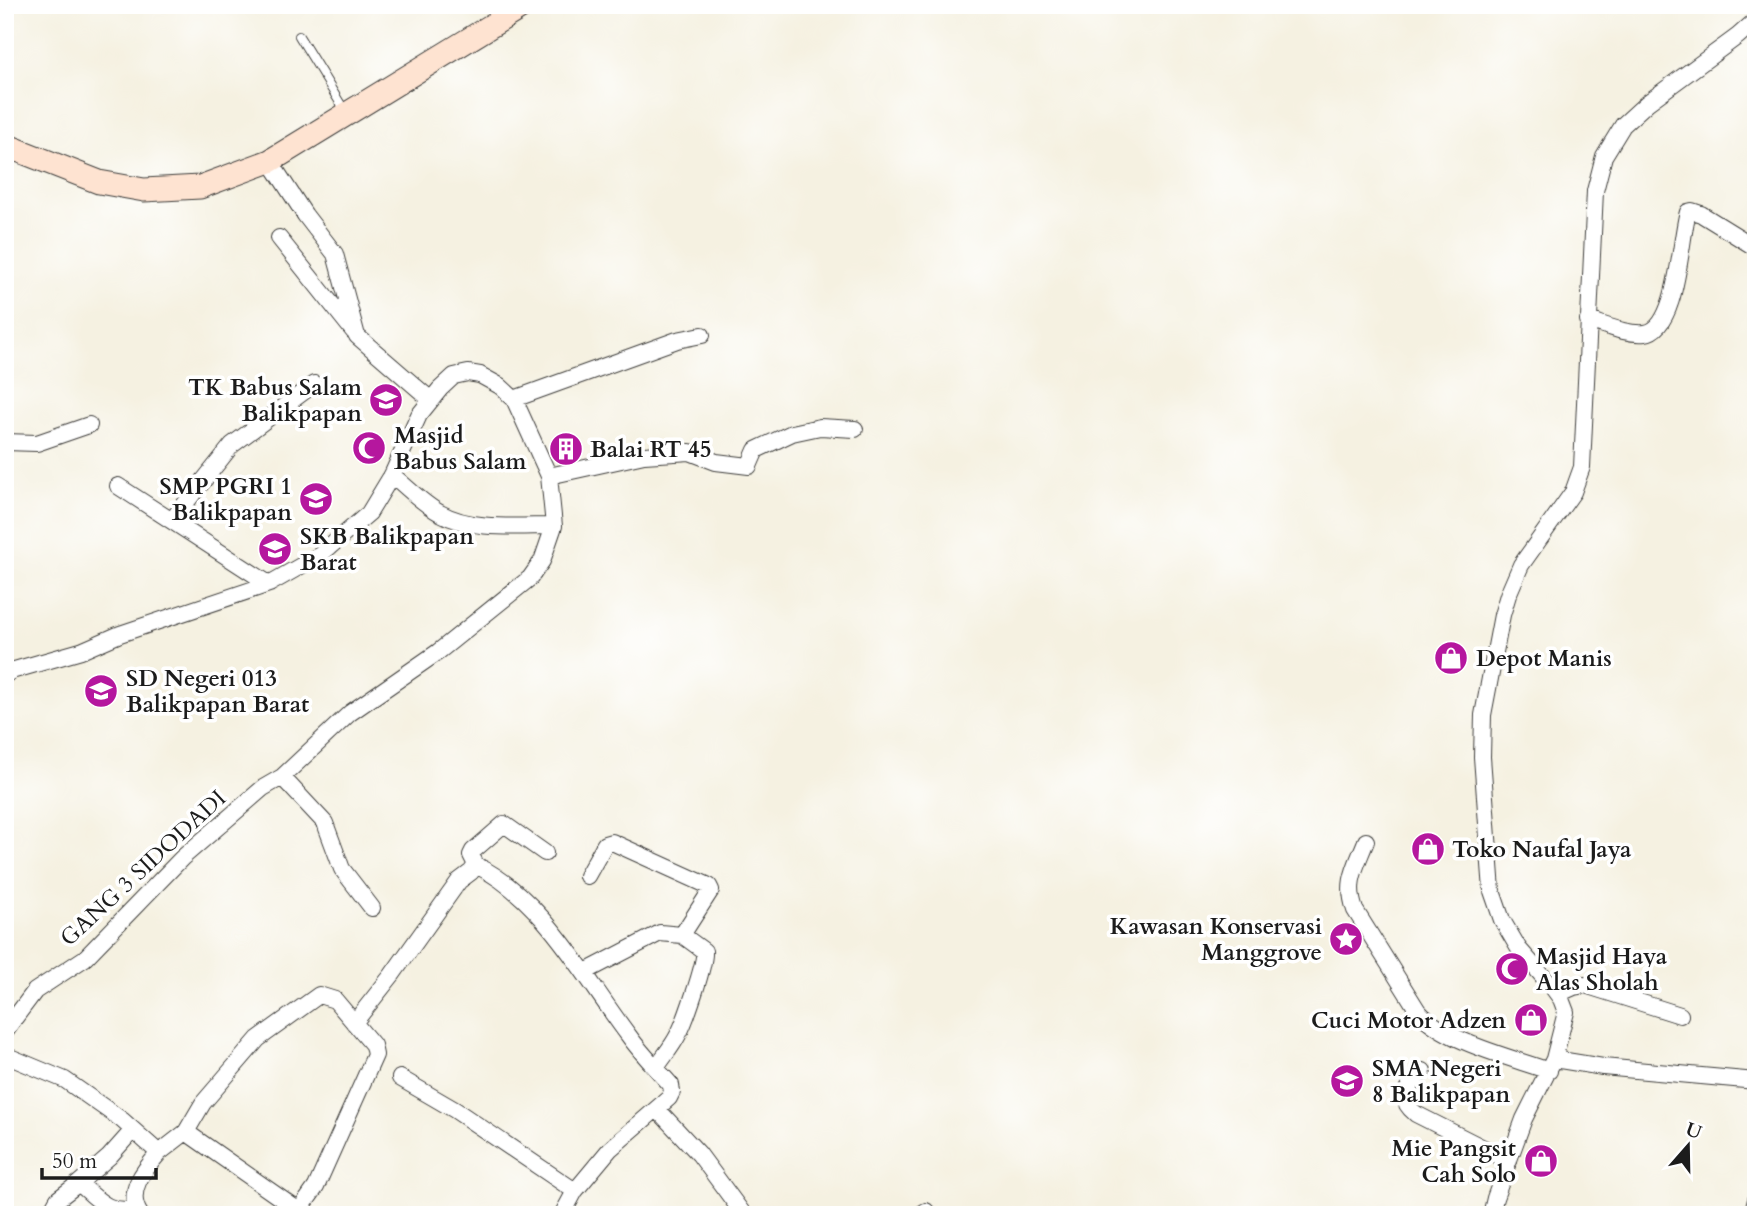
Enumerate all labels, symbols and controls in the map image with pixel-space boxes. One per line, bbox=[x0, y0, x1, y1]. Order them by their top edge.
place label: TK Babus Salam Balikpapan bbox=[188, 372, 363, 429]
school or university icon: TK Babus Salam Balikpapan bbox=[367, 381, 405, 419]
place label: Masjid Babus Salam bbox=[394, 420, 527, 477]
mosque icon: Masjid Babus Salam bbox=[350, 429, 388, 467]
building icon: Balai RT 45 bbox=[547, 430, 585, 468]
place label: Balai RT 45 bbox=[590, 434, 711, 465]
place label: SMP PGRI 1 Balikpapan bbox=[160, 471, 292, 528]
school or university icon: SMP PGRI 1 Balikpapan bbox=[297, 480, 335, 518]
place label: SKB Balikpapan Barat bbox=[300, 521, 474, 578]
school or university icon: SKB Balikpapan Barat bbox=[256, 530, 294, 568]
shop icon: Depot Manis bbox=[1432, 639, 1470, 677]
place label: Depot Manis bbox=[1476, 643, 1612, 674]
place label: SD Negeri 013 Balikpapan Barat bbox=[126, 663, 309, 720]
school or university icon: SD Negeri 013 Balikpapan Barat bbox=[82, 672, 120, 710]
street label: GANG 3 SIDODADI bbox=[53, 783, 233, 953]
shop icon: Toko Naufal Jaya bbox=[1409, 830, 1447, 868]
place label: Toko Naufal Jaya bbox=[1452, 834, 1632, 865]
place label: Kawasan Konservasi Manggrove bbox=[1110, 911, 1322, 968]
place icon: Kawasan Konservasi Manggrove bbox=[1327, 920, 1365, 958]
place label: Masjid Haya Alas Sholah bbox=[1536, 941, 1668, 998]
mosque icon: Masjid Haya Alas Sholah bbox=[1493, 950, 1531, 988]
shop icon: Cuci Motor Adzen bbox=[1512, 1001, 1550, 1039]
place label: Cuci Motor Adzen bbox=[1311, 1005, 1506, 1036]
place label: SMA Negeri 8 Balikpapan bbox=[1372, 1053, 1510, 1110]
school or university icon: SMA Negeri 8 Balikpapan bbox=[1328, 1062, 1366, 1100]
north arrow bbox=[1652, 1112, 1722, 1182]
text: U bbox=[1682, 1116, 1706, 1146]
place label: Mie Pangsit Cah Solo bbox=[1391, 1133, 1516, 1190]
scale bar bbox=[42, 1136, 156, 1180]
shop icon: Mie Pangsit Cah Solo bbox=[1522, 1142, 1560, 1180]
text: 50 m bbox=[52, 1147, 97, 1176]

